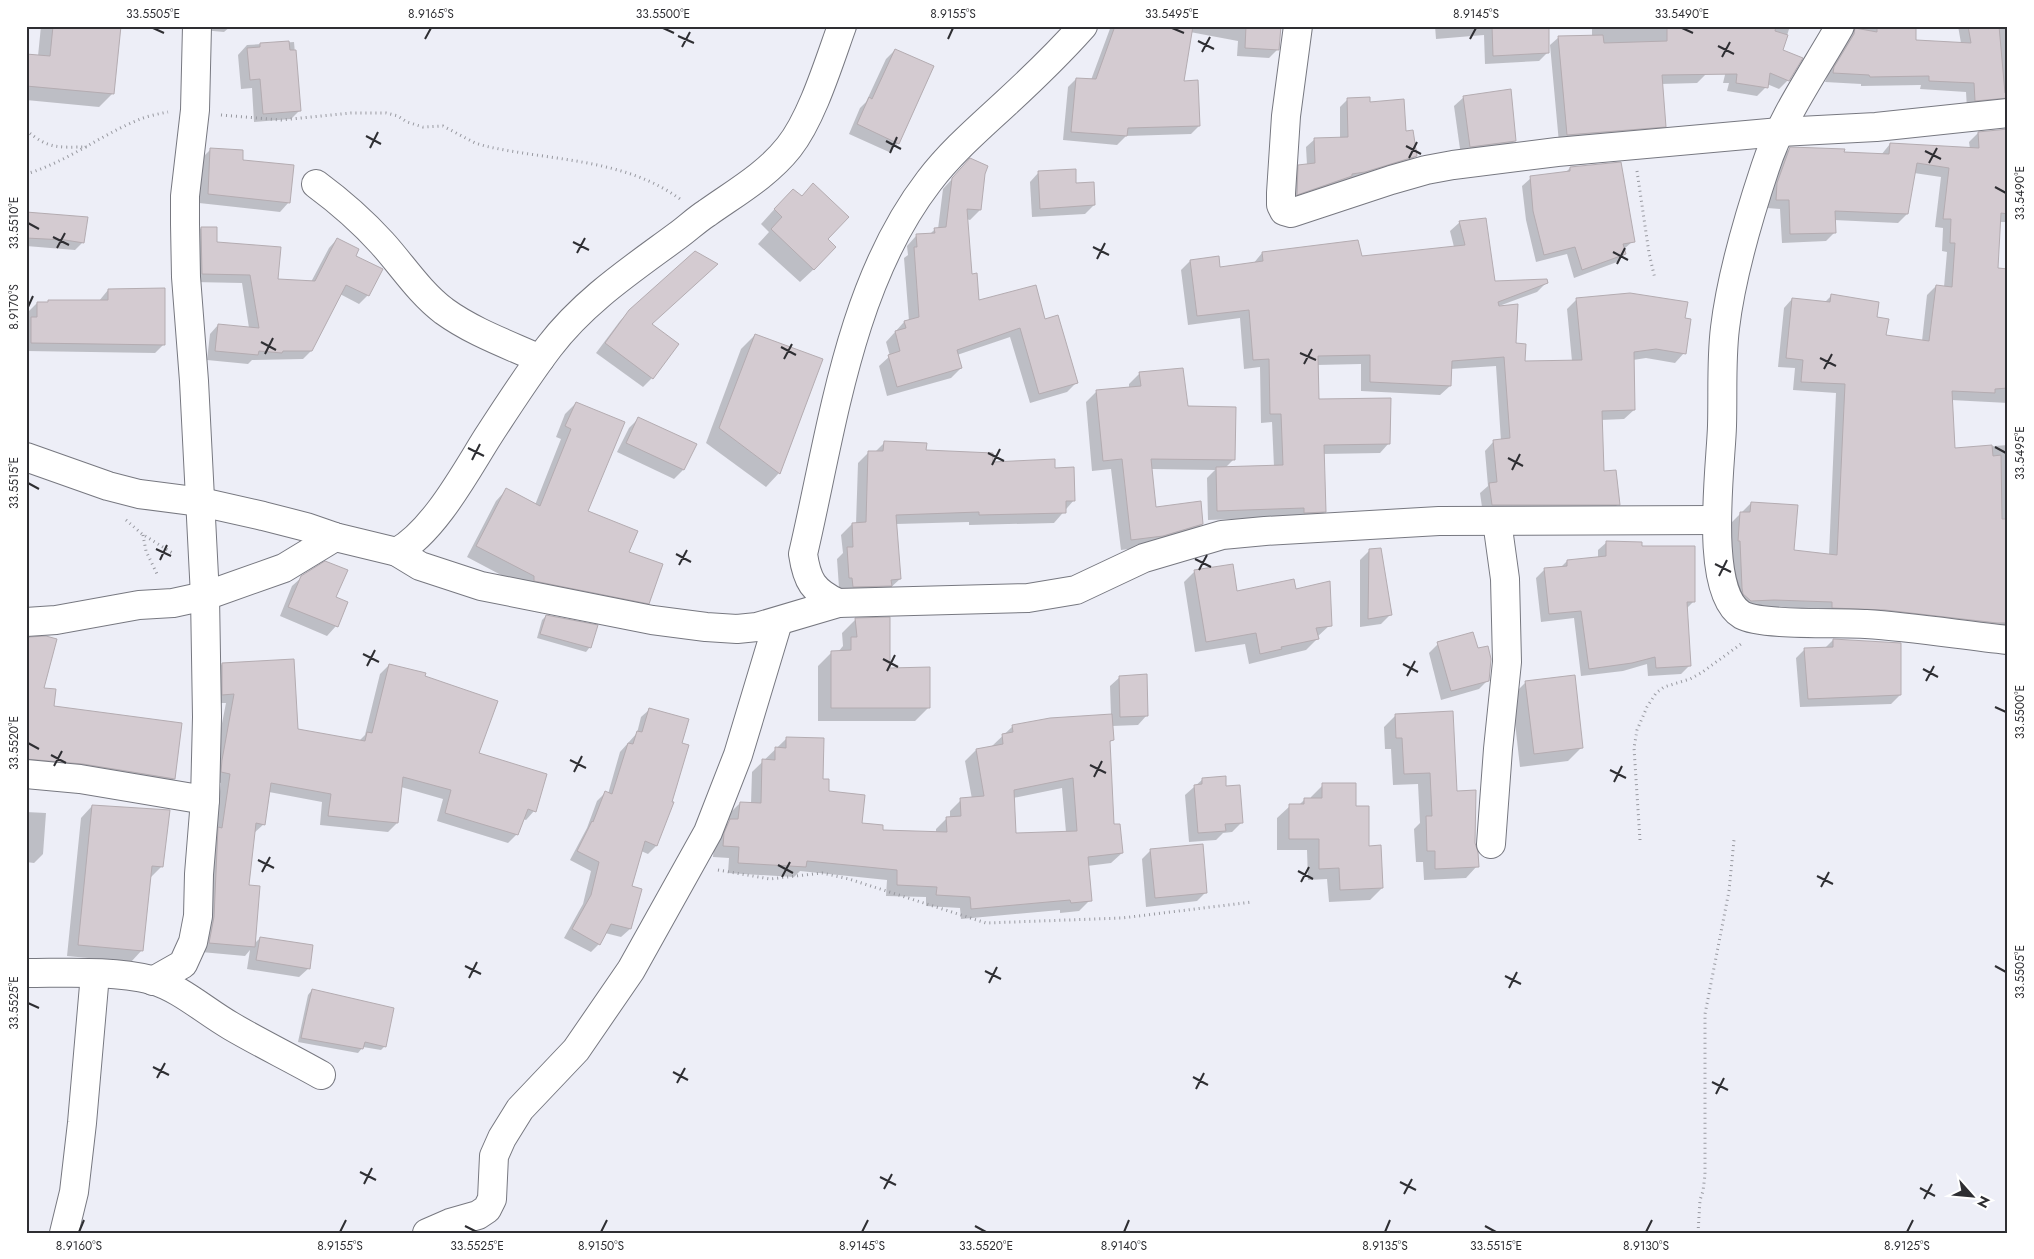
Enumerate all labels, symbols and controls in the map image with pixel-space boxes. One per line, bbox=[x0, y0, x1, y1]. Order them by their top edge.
text: 33.5505°E bbox=[126, 5, 180, 23]
text: 8.9165°S bbox=[408, 5, 454, 23]
text: 33.5500°E bbox=[636, 5, 690, 23]
text: 8.9155°S bbox=[930, 5, 976, 23]
text: 33.5495°E bbox=[1145, 5, 1199, 23]
text: 8.9145°S bbox=[1453, 5, 1499, 23]
text: 33.5490°E bbox=[1655, 5, 1709, 23]
text: 33.5490°E bbox=[2011, 166, 2029, 220]
text: 33.5510°E bbox=[5, 197, 23, 249]
text: 8.9170°S bbox=[5, 284, 23, 330]
text: 33.5495°E bbox=[2011, 426, 2029, 480]
text: 33.5515°E bbox=[5, 457, 23, 509]
text: 33.5500°E bbox=[2011, 685, 2029, 739]
text: 33.5520°E bbox=[5, 716, 23, 770]
text: 33.5505°E bbox=[2011, 945, 2029, 999]
text: 33.5525°E bbox=[5, 976, 23, 1030]
north arrow bbox=[1946, 1172, 1996, 1222]
text: N bbox=[1972, 1192, 1995, 1211]
text: 8.9160°S bbox=[56, 1237, 103, 1255]
text: 8.9155°S bbox=[317, 1237, 363, 1255]
text: 33.5525°E bbox=[450, 1237, 504, 1255]
text: 8.9150°S bbox=[578, 1237, 625, 1255]
text: 8.9145°S bbox=[839, 1237, 885, 1255]
text: 33.5520°E bbox=[959, 1237, 1013, 1255]
text: 8.9140°S bbox=[1101, 1237, 1148, 1255]
text: 8.9135°S bbox=[1362, 1237, 1408, 1255]
text: 33.5515°E bbox=[1470, 1237, 1522, 1255]
text: 8.9130°S bbox=[1623, 1237, 1669, 1255]
text: 8.9125°S bbox=[1884, 1237, 1930, 1255]

